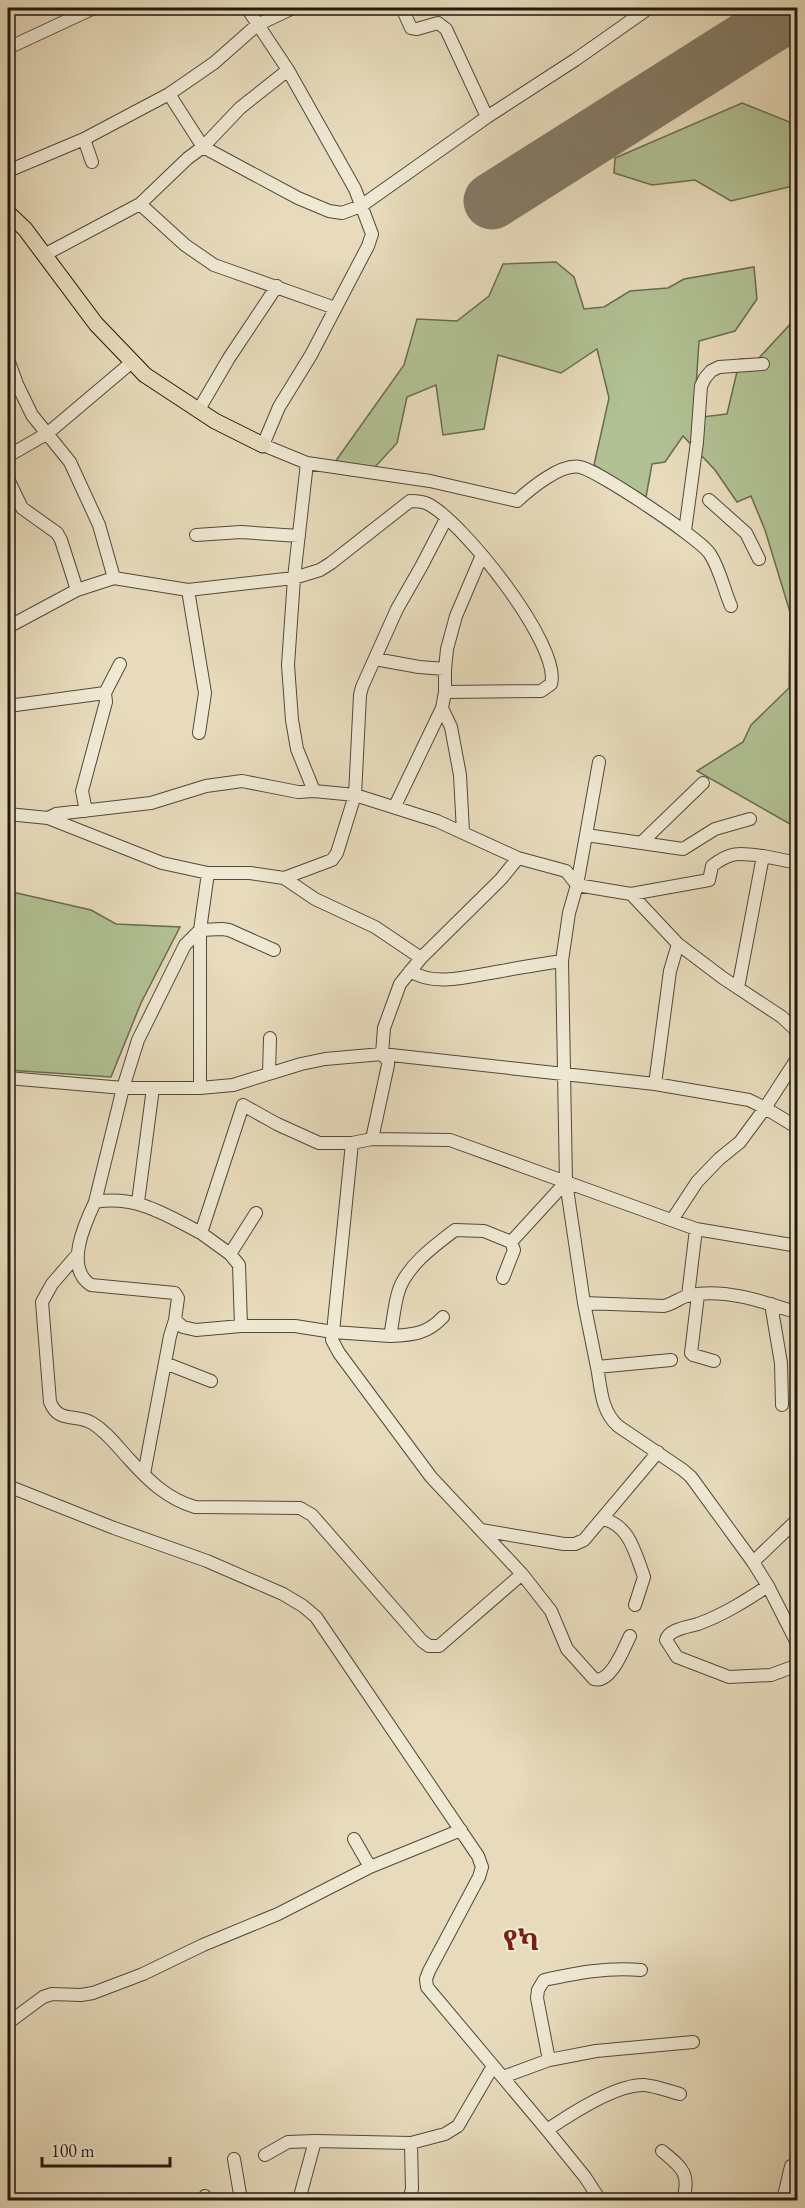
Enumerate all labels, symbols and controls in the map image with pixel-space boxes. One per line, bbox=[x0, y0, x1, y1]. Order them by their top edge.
district label: የካ bbox=[503, 1922, 539, 1958]
scale bar bbox=[42, 2130, 170, 2168]
text: 100 m bbox=[51, 2139, 95, 2162]

